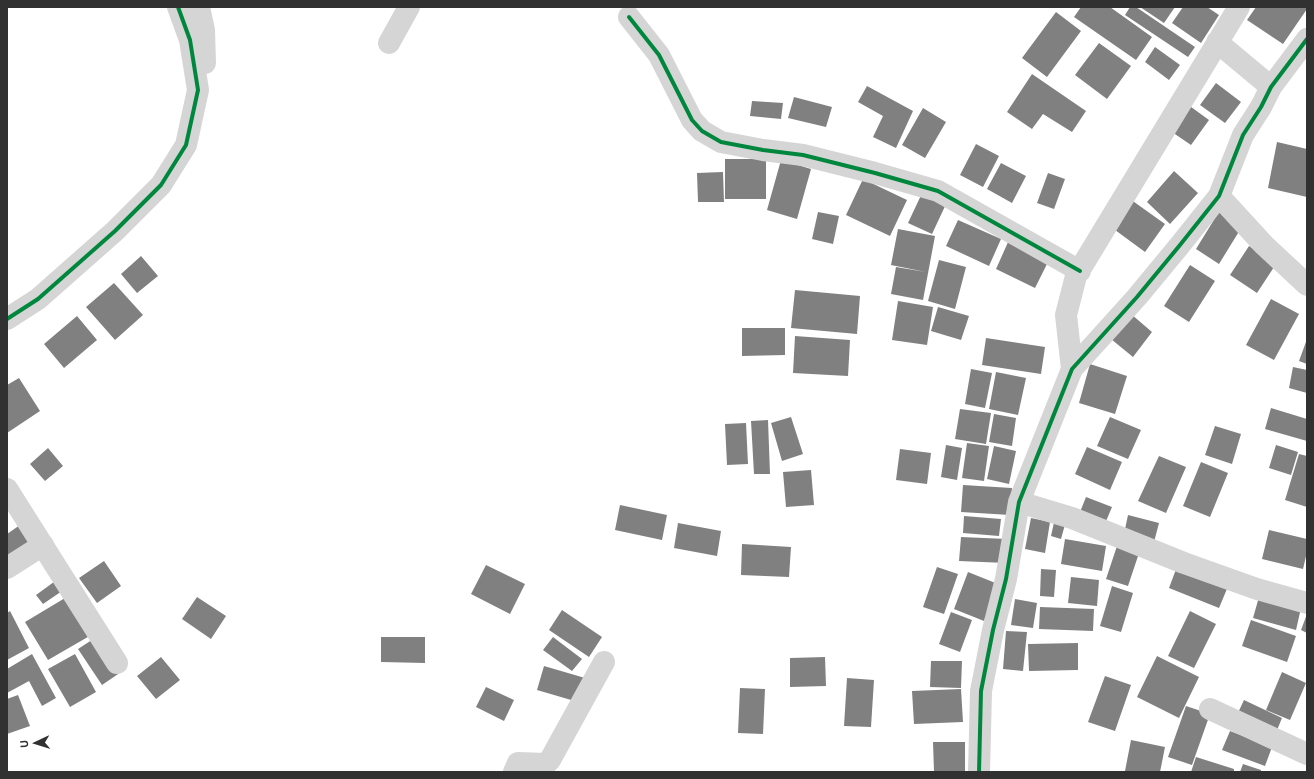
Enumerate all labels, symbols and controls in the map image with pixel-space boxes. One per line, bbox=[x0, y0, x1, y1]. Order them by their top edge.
north arrow bbox=[16, 723, 56, 763]
text: U bbox=[18, 740, 30, 748]

